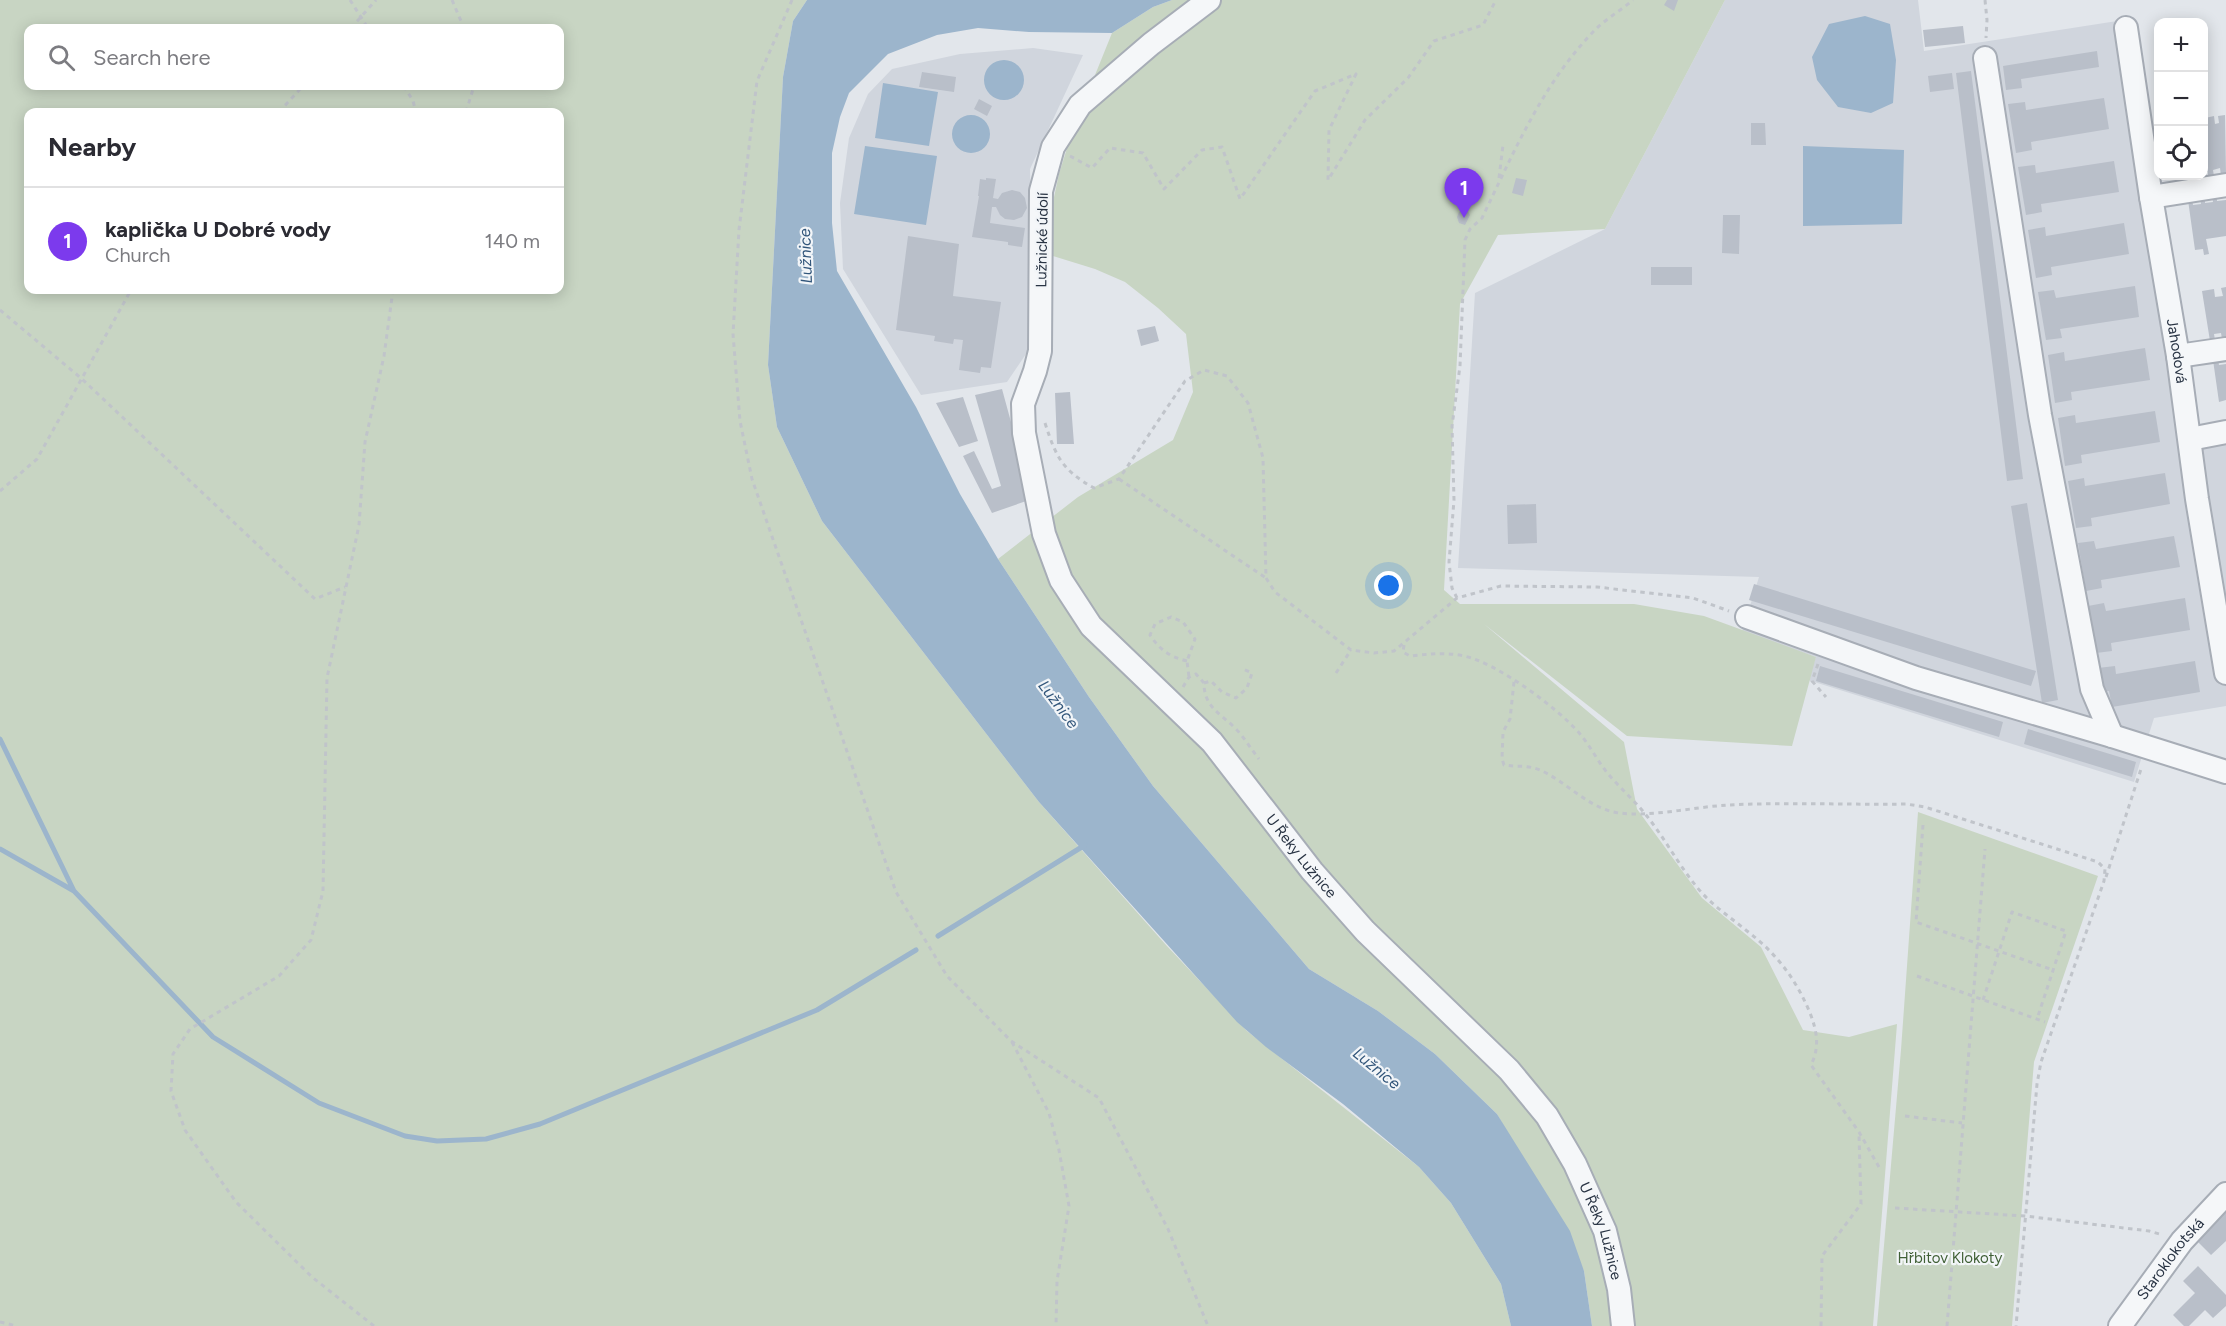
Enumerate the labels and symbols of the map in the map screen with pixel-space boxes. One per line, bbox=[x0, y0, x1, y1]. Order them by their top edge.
pin: 1 bbox=[1444, 168, 1484, 218]
street label: Lužnické údolí bbox=[1032, 191, 1052, 288]
water label: Lužnice bbox=[795, 228, 816, 284]
street label: Jahodová bbox=[2163, 317, 2191, 384]
your location bbox=[1374, 571, 1403, 600]
water label: Lužnice bbox=[1034, 677, 1083, 732]
street label: U Řeky Lužnice bbox=[1262, 810, 1340, 902]
water label: Lužnice bbox=[1349, 1044, 1404, 1093]
street label: U Řeky Lužnice bbox=[1575, 1179, 1625, 1282]
street label: Staroklokotská bbox=[2133, 1214, 2208, 1303]
park label: Hřbitov Klokoty bbox=[1898, 1249, 2002, 1267]

